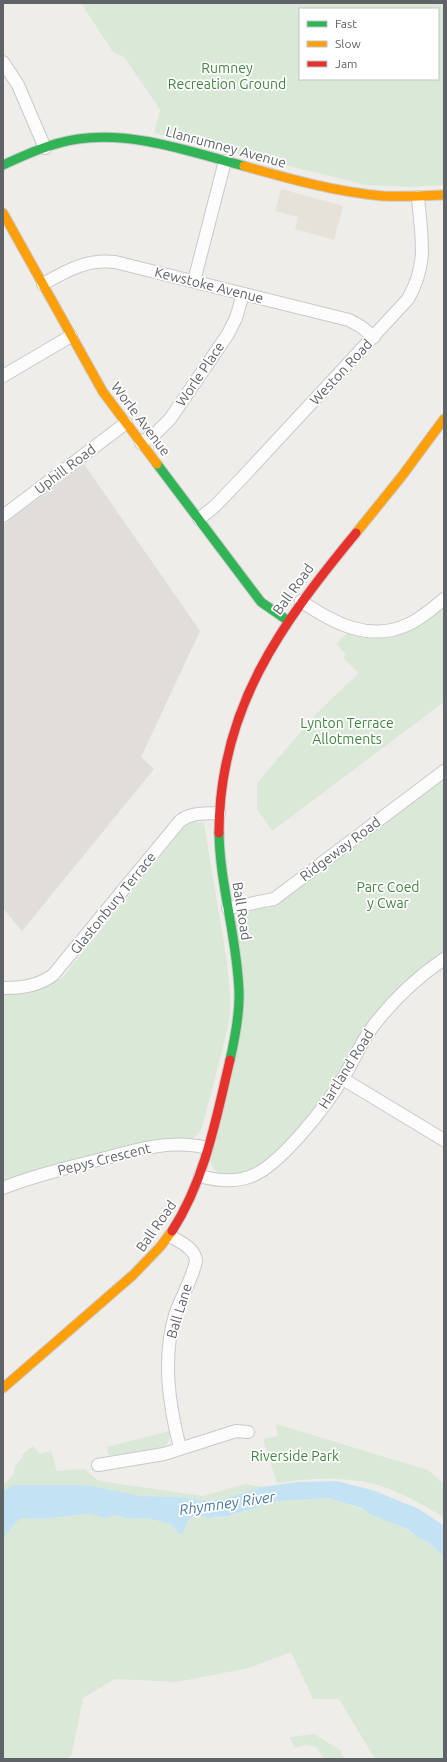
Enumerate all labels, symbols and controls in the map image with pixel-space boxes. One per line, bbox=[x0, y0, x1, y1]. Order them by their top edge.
legend bbox=[299, 8, 439, 80]
text: Fast bbox=[335, 17, 357, 30]
text: Slow bbox=[335, 37, 361, 50]
text: Jam bbox=[335, 57, 357, 70]
park label: Rumney Recreation Ground bbox=[168, 60, 286, 92]
street label: Llanrumney Avenue bbox=[164, 123, 288, 171]
street label: Kewstoke Avenue bbox=[153, 264, 265, 306]
street label: Weston Road bbox=[307, 336, 375, 408]
street label: Worle Place bbox=[173, 339, 227, 409]
street label: Worle Avenue bbox=[108, 379, 174, 459]
street label: Uphill Road bbox=[31, 441, 99, 497]
street label: Ball Road bbox=[269, 560, 317, 618]
park label: Lynton Terrace Allotments bbox=[300, 715, 394, 747]
street label: Ridgeway Road bbox=[297, 814, 383, 884]
street label: Glastonbury Terrace bbox=[67, 849, 159, 957]
park label: Parc Coed y Cwar bbox=[356, 879, 420, 911]
street label: Ball Road bbox=[229, 881, 255, 941]
street label: Hartland Road bbox=[315, 1026, 377, 1112]
street label: Pepys Crescent bbox=[56, 1140, 153, 1178]
street label: Ball Road bbox=[133, 1197, 179, 1255]
street label: Ball Lane bbox=[163, 1282, 195, 1340]
park label: Riverside Park bbox=[251, 1448, 339, 1464]
water label: Rhymney River bbox=[178, 1488, 277, 1518]

